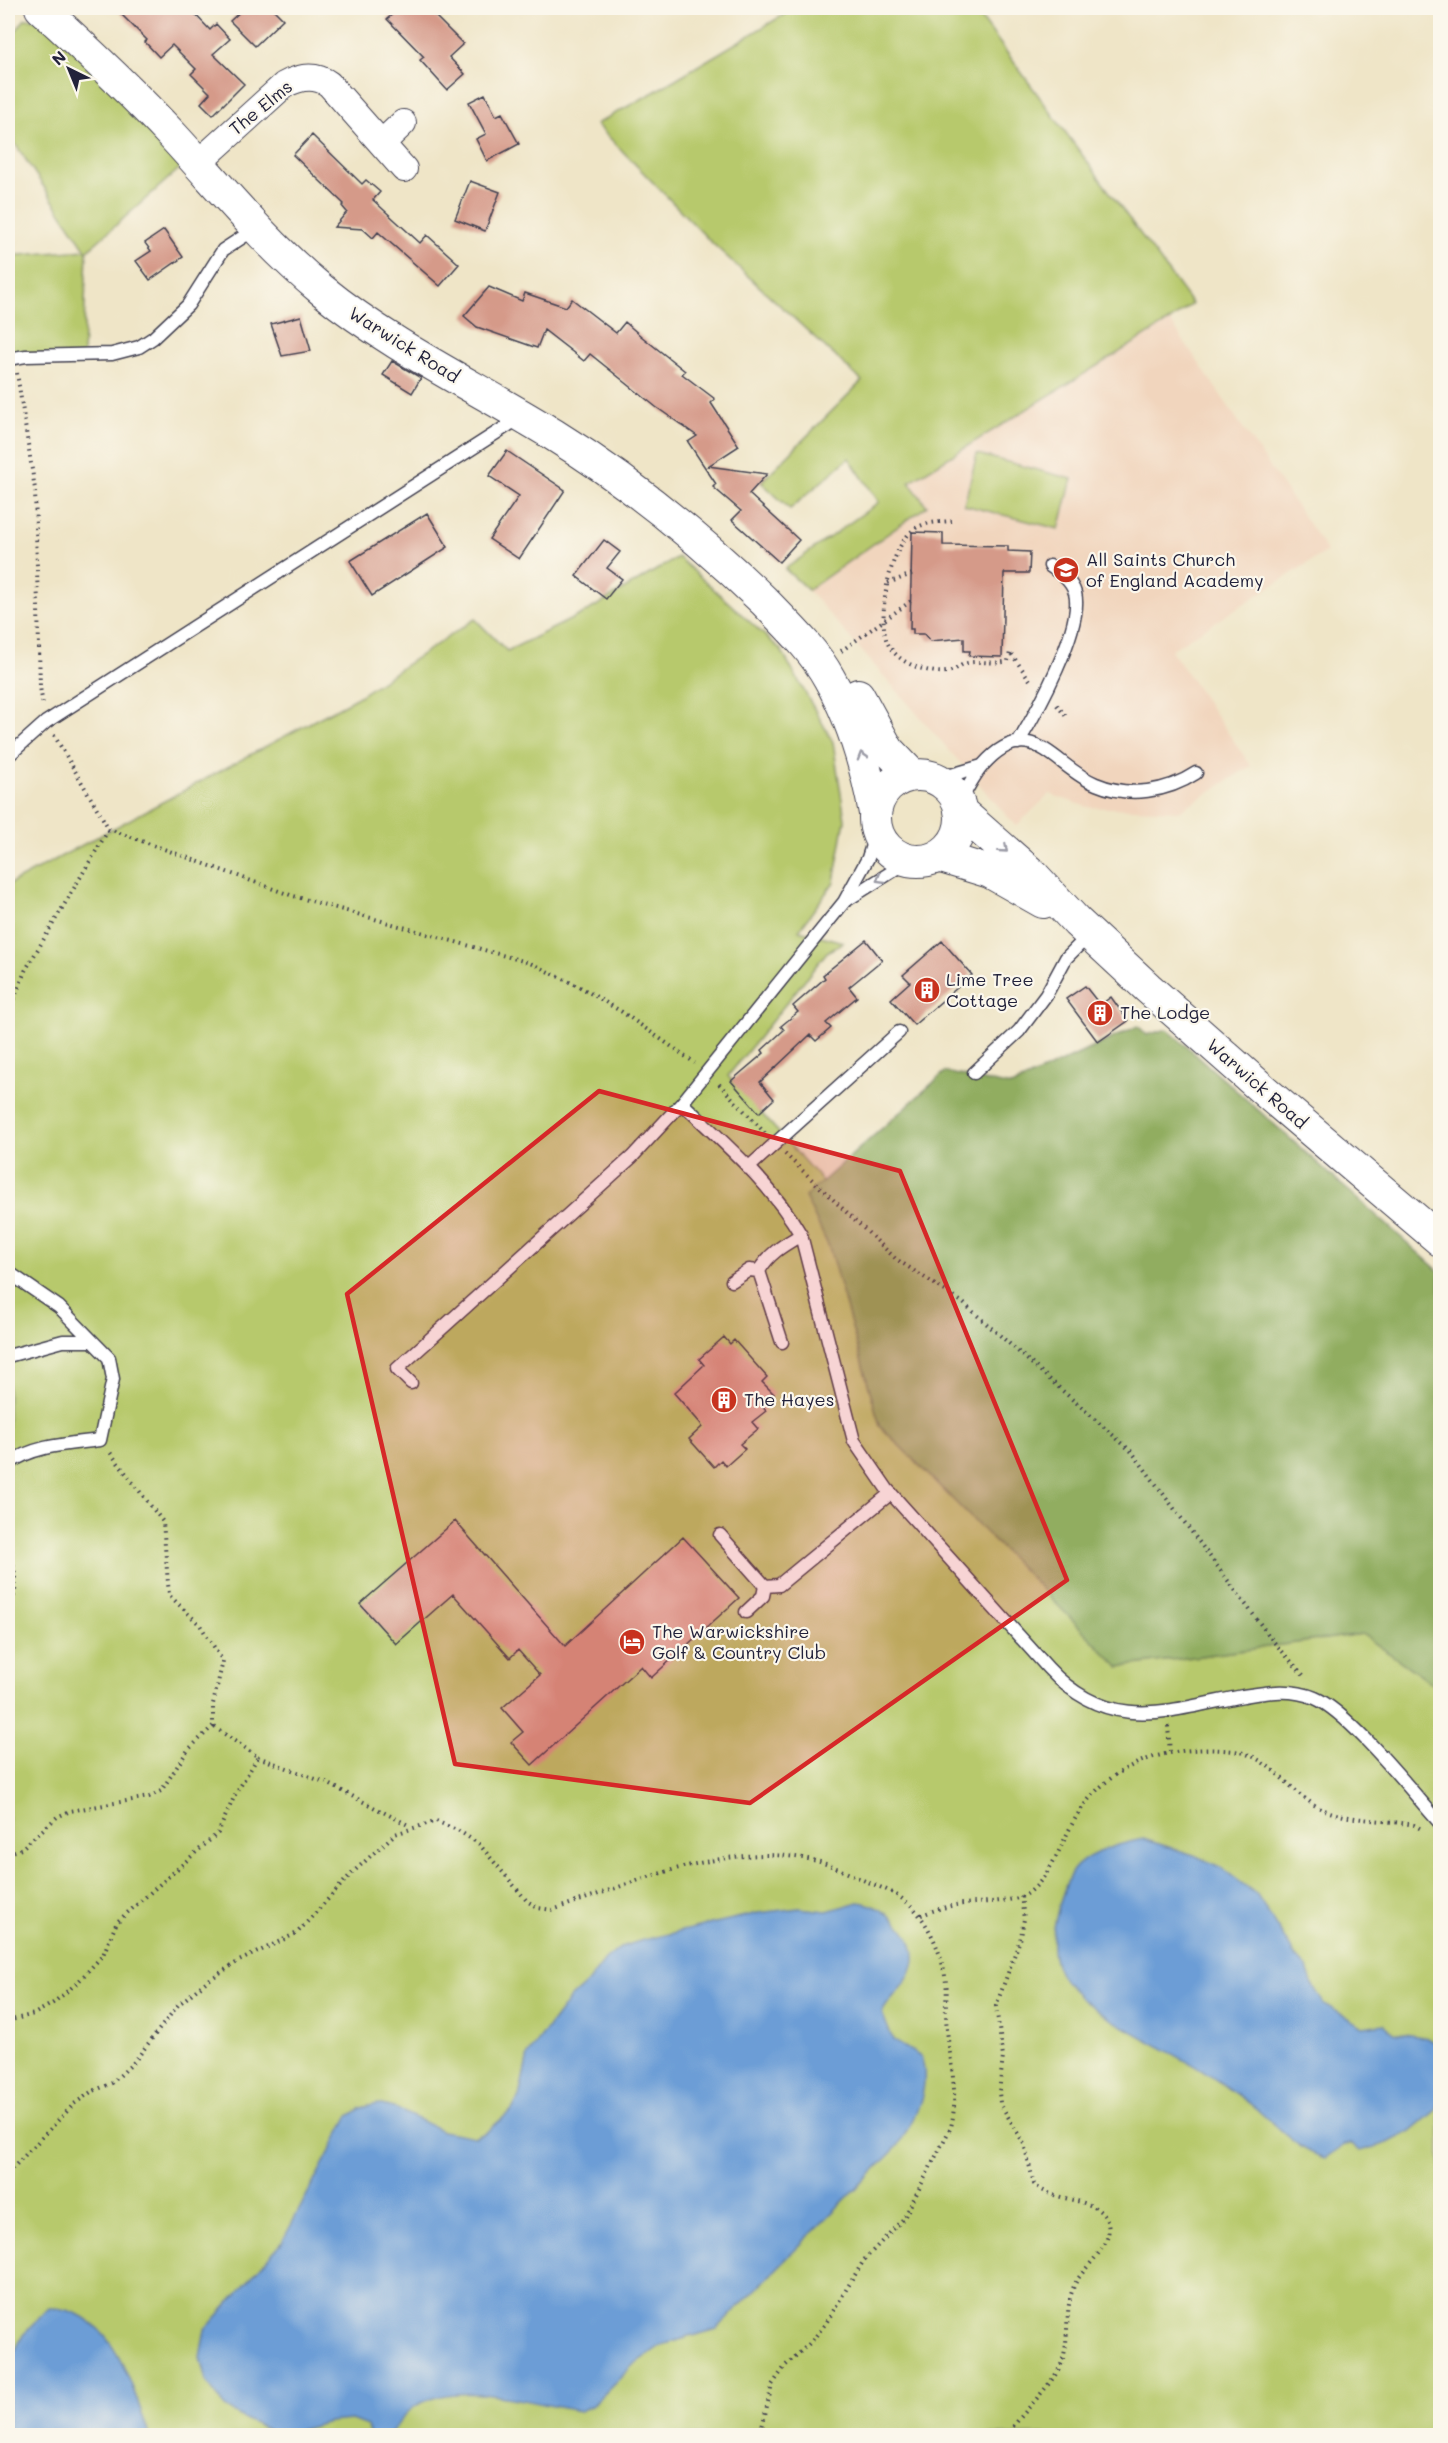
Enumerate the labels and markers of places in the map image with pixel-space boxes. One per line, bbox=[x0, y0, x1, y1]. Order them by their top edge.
place label: All Saints Church of England Academy bbox=[1086, 547, 1264, 592]
school or university icon: All Saints Church of England Academy bbox=[1051, 555, 1081, 585]
place label: Lime Tree Cottage bbox=[946, 967, 1034, 1012]
building icon: Lime Tree Cottage bbox=[912, 975, 942, 1005]
building icon: The Lodge bbox=[1085, 998, 1115, 1028]
place label: The Lodge bbox=[1120, 1000, 1210, 1024]
building icon: The Hayes bbox=[709, 1385, 739, 1415]
place label: The Hayes bbox=[744, 1387, 834, 1411]
place label: The Warwickshire Golf & Country Club bbox=[652, 1619, 826, 1664]
hotel icon: The Warwickshire Golf & Country Club bbox=[617, 1627, 647, 1657]

